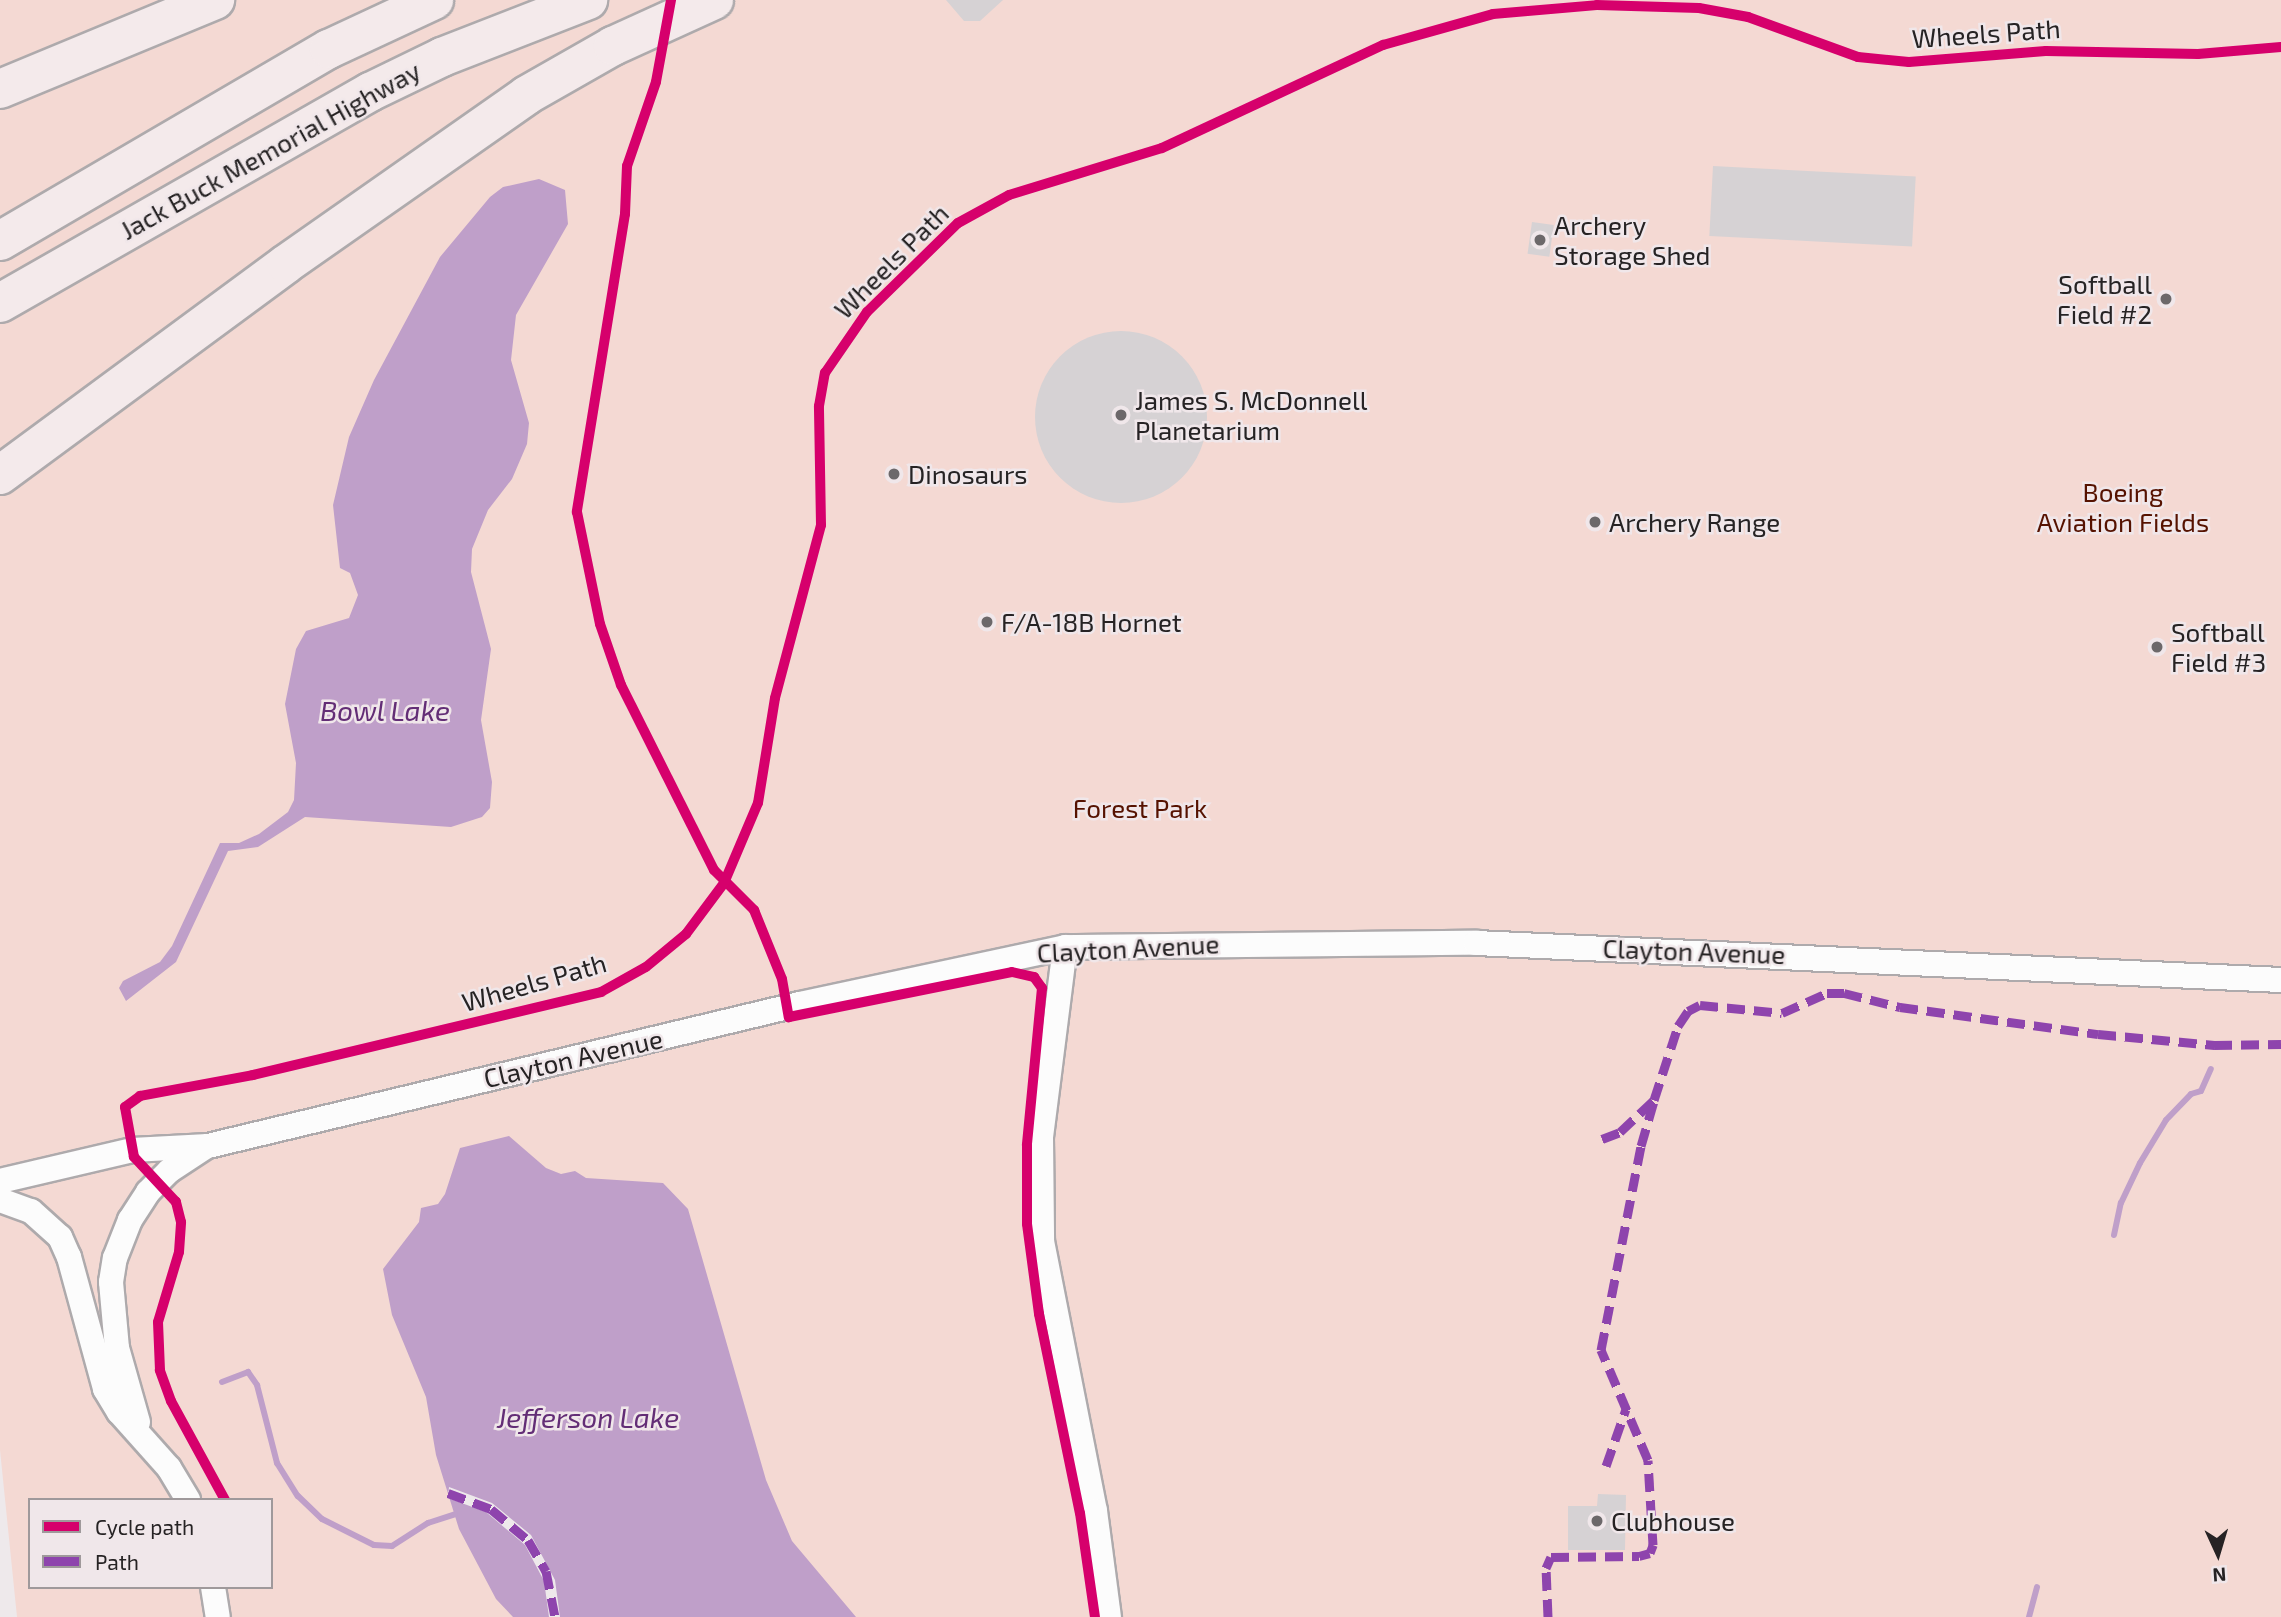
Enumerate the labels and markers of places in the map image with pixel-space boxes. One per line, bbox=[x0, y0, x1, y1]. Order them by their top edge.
place label: Archery Storage Shed bbox=[1554, 209, 1711, 270]
marker: Archery Storage Shed bbox=[1532, 232, 1548, 248]
place label: Softball Field #2 bbox=[2057, 268, 2152, 330]
marker: Softball Field #2 bbox=[2158, 291, 2174, 307]
place label: James S. McDonnell Planetarium bbox=[1135, 384, 1367, 446]
marker: James S. McDonnell Planetarium bbox=[1113, 407, 1129, 423]
place label: Dinosaurs bbox=[908, 458, 1028, 490]
marker: Dinosaurs bbox=[886, 466, 902, 482]
place label: Archery Range bbox=[1609, 506, 1781, 538]
marker: Archery Range bbox=[1587, 514, 1603, 530]
place label: F/A-18B Hornet bbox=[1001, 606, 1182, 638]
marker: F/A-18B Hornet bbox=[979, 614, 995, 630]
place label: Softball Field #3 bbox=[2171, 616, 2266, 678]
marker: Softball Field #3 bbox=[2149, 639, 2165, 655]
place label: Clubhouse bbox=[1611, 1505, 1735, 1537]
marker: Clubhouse bbox=[1589, 1513, 1605, 1529]

